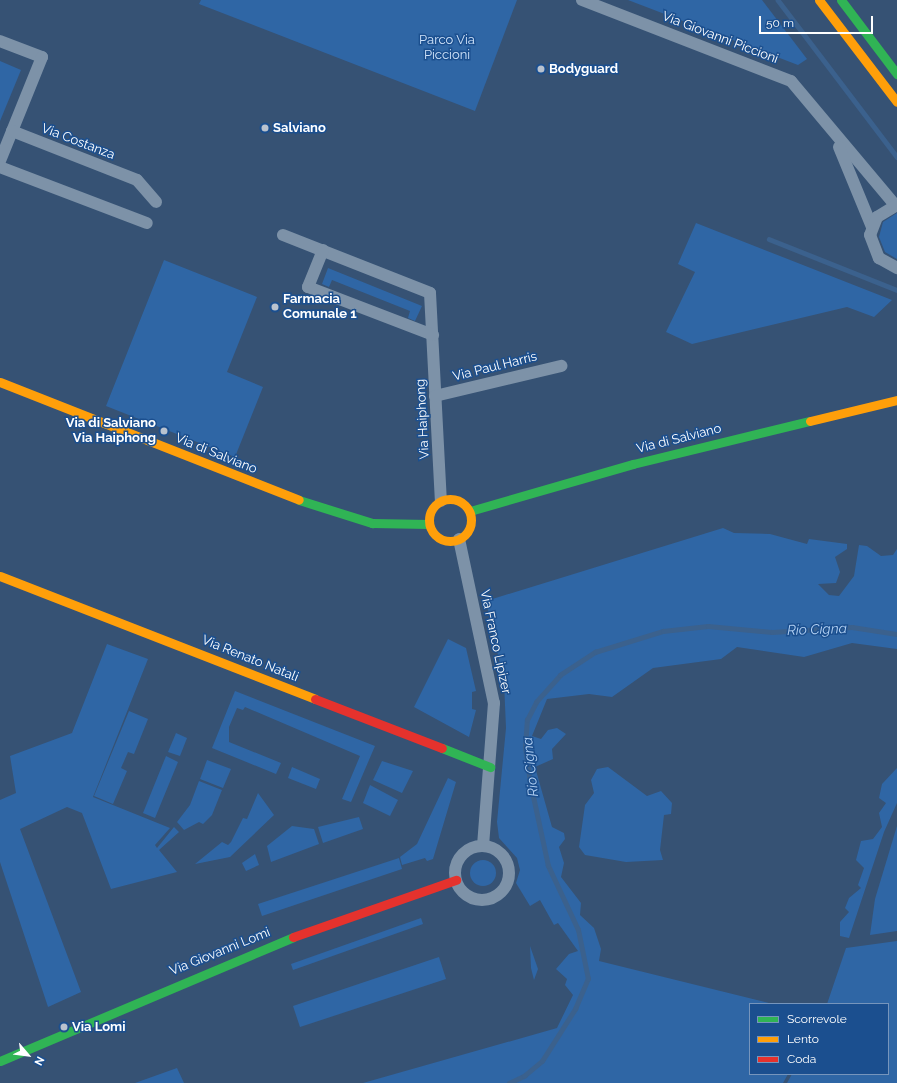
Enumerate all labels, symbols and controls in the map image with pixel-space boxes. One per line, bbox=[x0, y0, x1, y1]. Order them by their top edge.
scale bar bbox=[761, 8, 875, 34]
street label: Via Giovanni Piccioni bbox=[660, 9, 780, 67]
text: 50 m bbox=[766, 16, 794, 30]
park label: Parco Via Piccioni bbox=[419, 33, 475, 64]
place label: Bodyguard bbox=[549, 61, 618, 77]
marker: Bodyguard bbox=[536, 64, 546, 74]
place label: Salviano bbox=[273, 120, 326, 136]
street label: Via Costanza bbox=[39, 121, 117, 163]
marker: Salviano bbox=[260, 123, 270, 133]
place label: Farmacia Comunale 1 bbox=[283, 292, 357, 323]
marker: Farmacia Comunale 1 bbox=[270, 302, 280, 312]
street label: Via Paul Harris bbox=[451, 349, 539, 385]
street label: Via Haiphong bbox=[413, 378, 433, 460]
place label: Via di Salviano Via Haiphong bbox=[66, 416, 156, 447]
street label: Via di Salviano bbox=[635, 421, 723, 457]
marker: Via di Salviano Via Haiphong bbox=[159, 426, 169, 436]
street label: Via di Salviano bbox=[173, 431, 259, 477]
street label: Via Franco Lipizer bbox=[476, 588, 514, 696]
water label: Rio Cigna bbox=[787, 620, 847, 638]
street label: Via Renato Natali bbox=[199, 633, 301, 685]
water label: Rio Cigna bbox=[519, 736, 541, 798]
street label: Via Giovanni Lomi bbox=[168, 925, 272, 979]
legend bbox=[749, 1003, 889, 1075]
text: Scorrevole bbox=[787, 1012, 847, 1026]
place label: Via Lomi bbox=[72, 1019, 126, 1035]
marker: Via Lomi bbox=[59, 1022, 69, 1032]
text: Lento bbox=[787, 1032, 819, 1046]
north arrow bbox=[8, 1035, 48, 1075]
text: Coda bbox=[787, 1052, 816, 1066]
text: N bbox=[31, 1054, 47, 1068]

